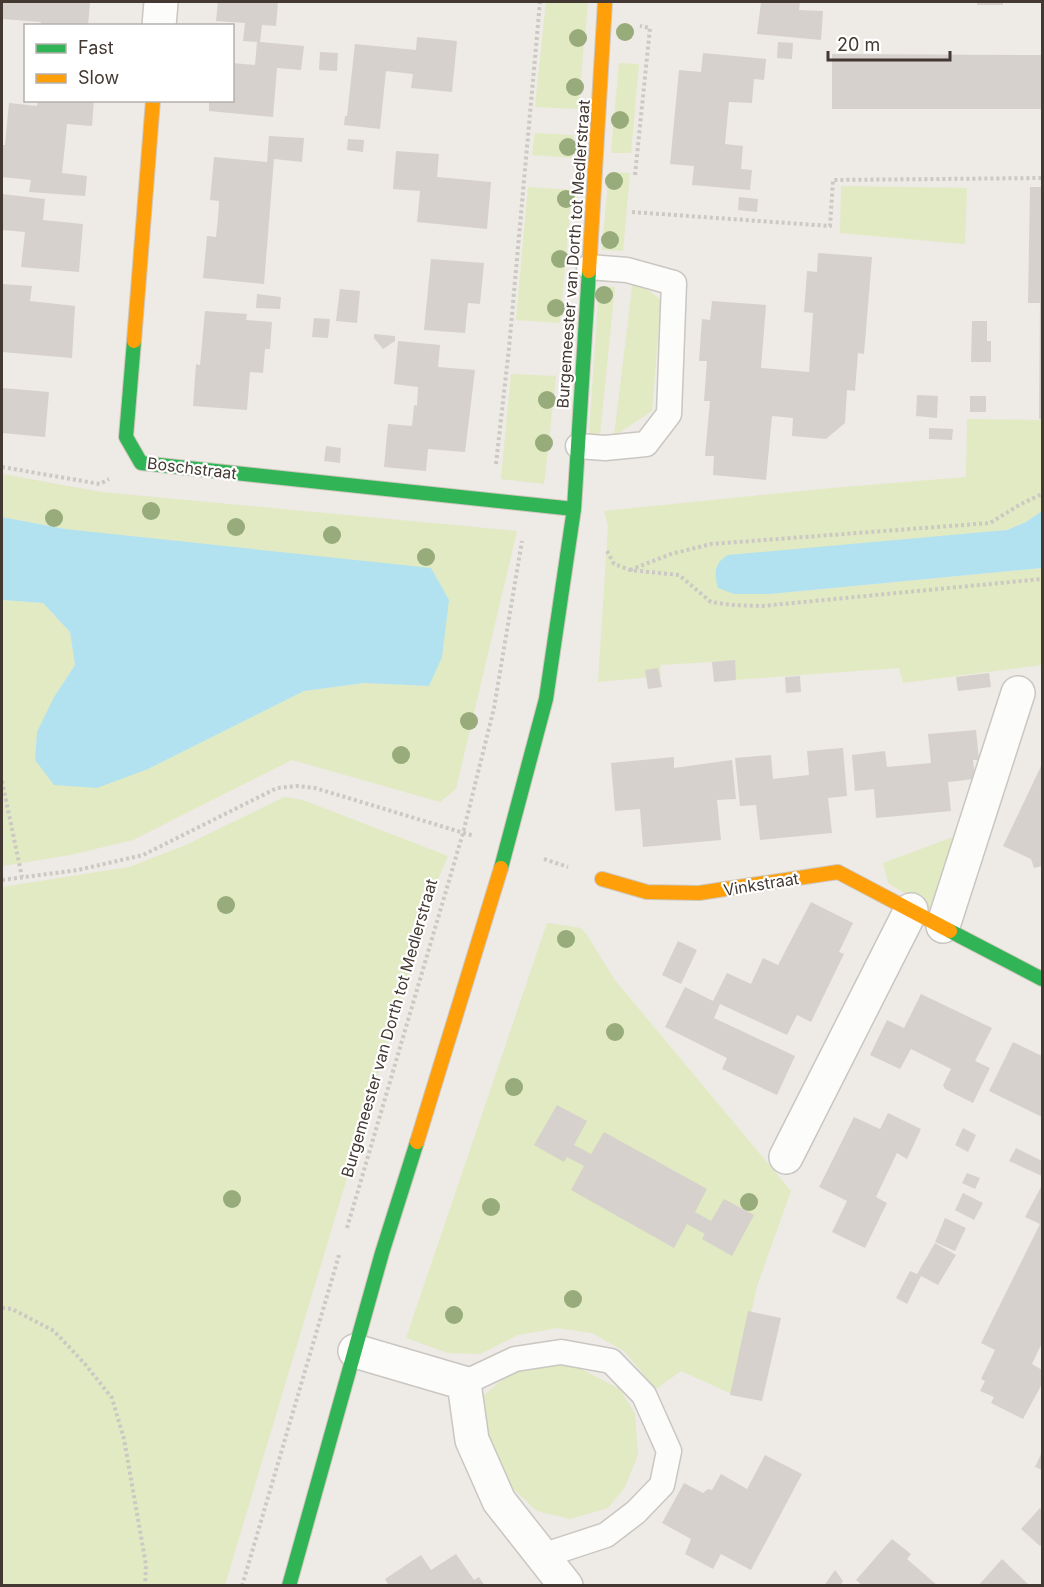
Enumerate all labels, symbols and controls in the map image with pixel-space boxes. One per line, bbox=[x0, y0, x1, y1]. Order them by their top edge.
legend bbox=[24, 24, 234, 102]
scale bar bbox=[828, 24, 950, 62]
text: 20 m bbox=[837, 34, 880, 55]
text: Fast bbox=[78, 37, 114, 58]
text: Slow bbox=[78, 67, 119, 88]
street label: Burgemeester van Dorth tot Medlerstraat bbox=[552, 99, 594, 409]
street label: Boschstraat bbox=[146, 453, 238, 483]
street label: Vinkstraat bbox=[722, 868, 800, 900]
street label: Burgemeester van Dorth tot Medlerstraat bbox=[337, 877, 441, 1179]

